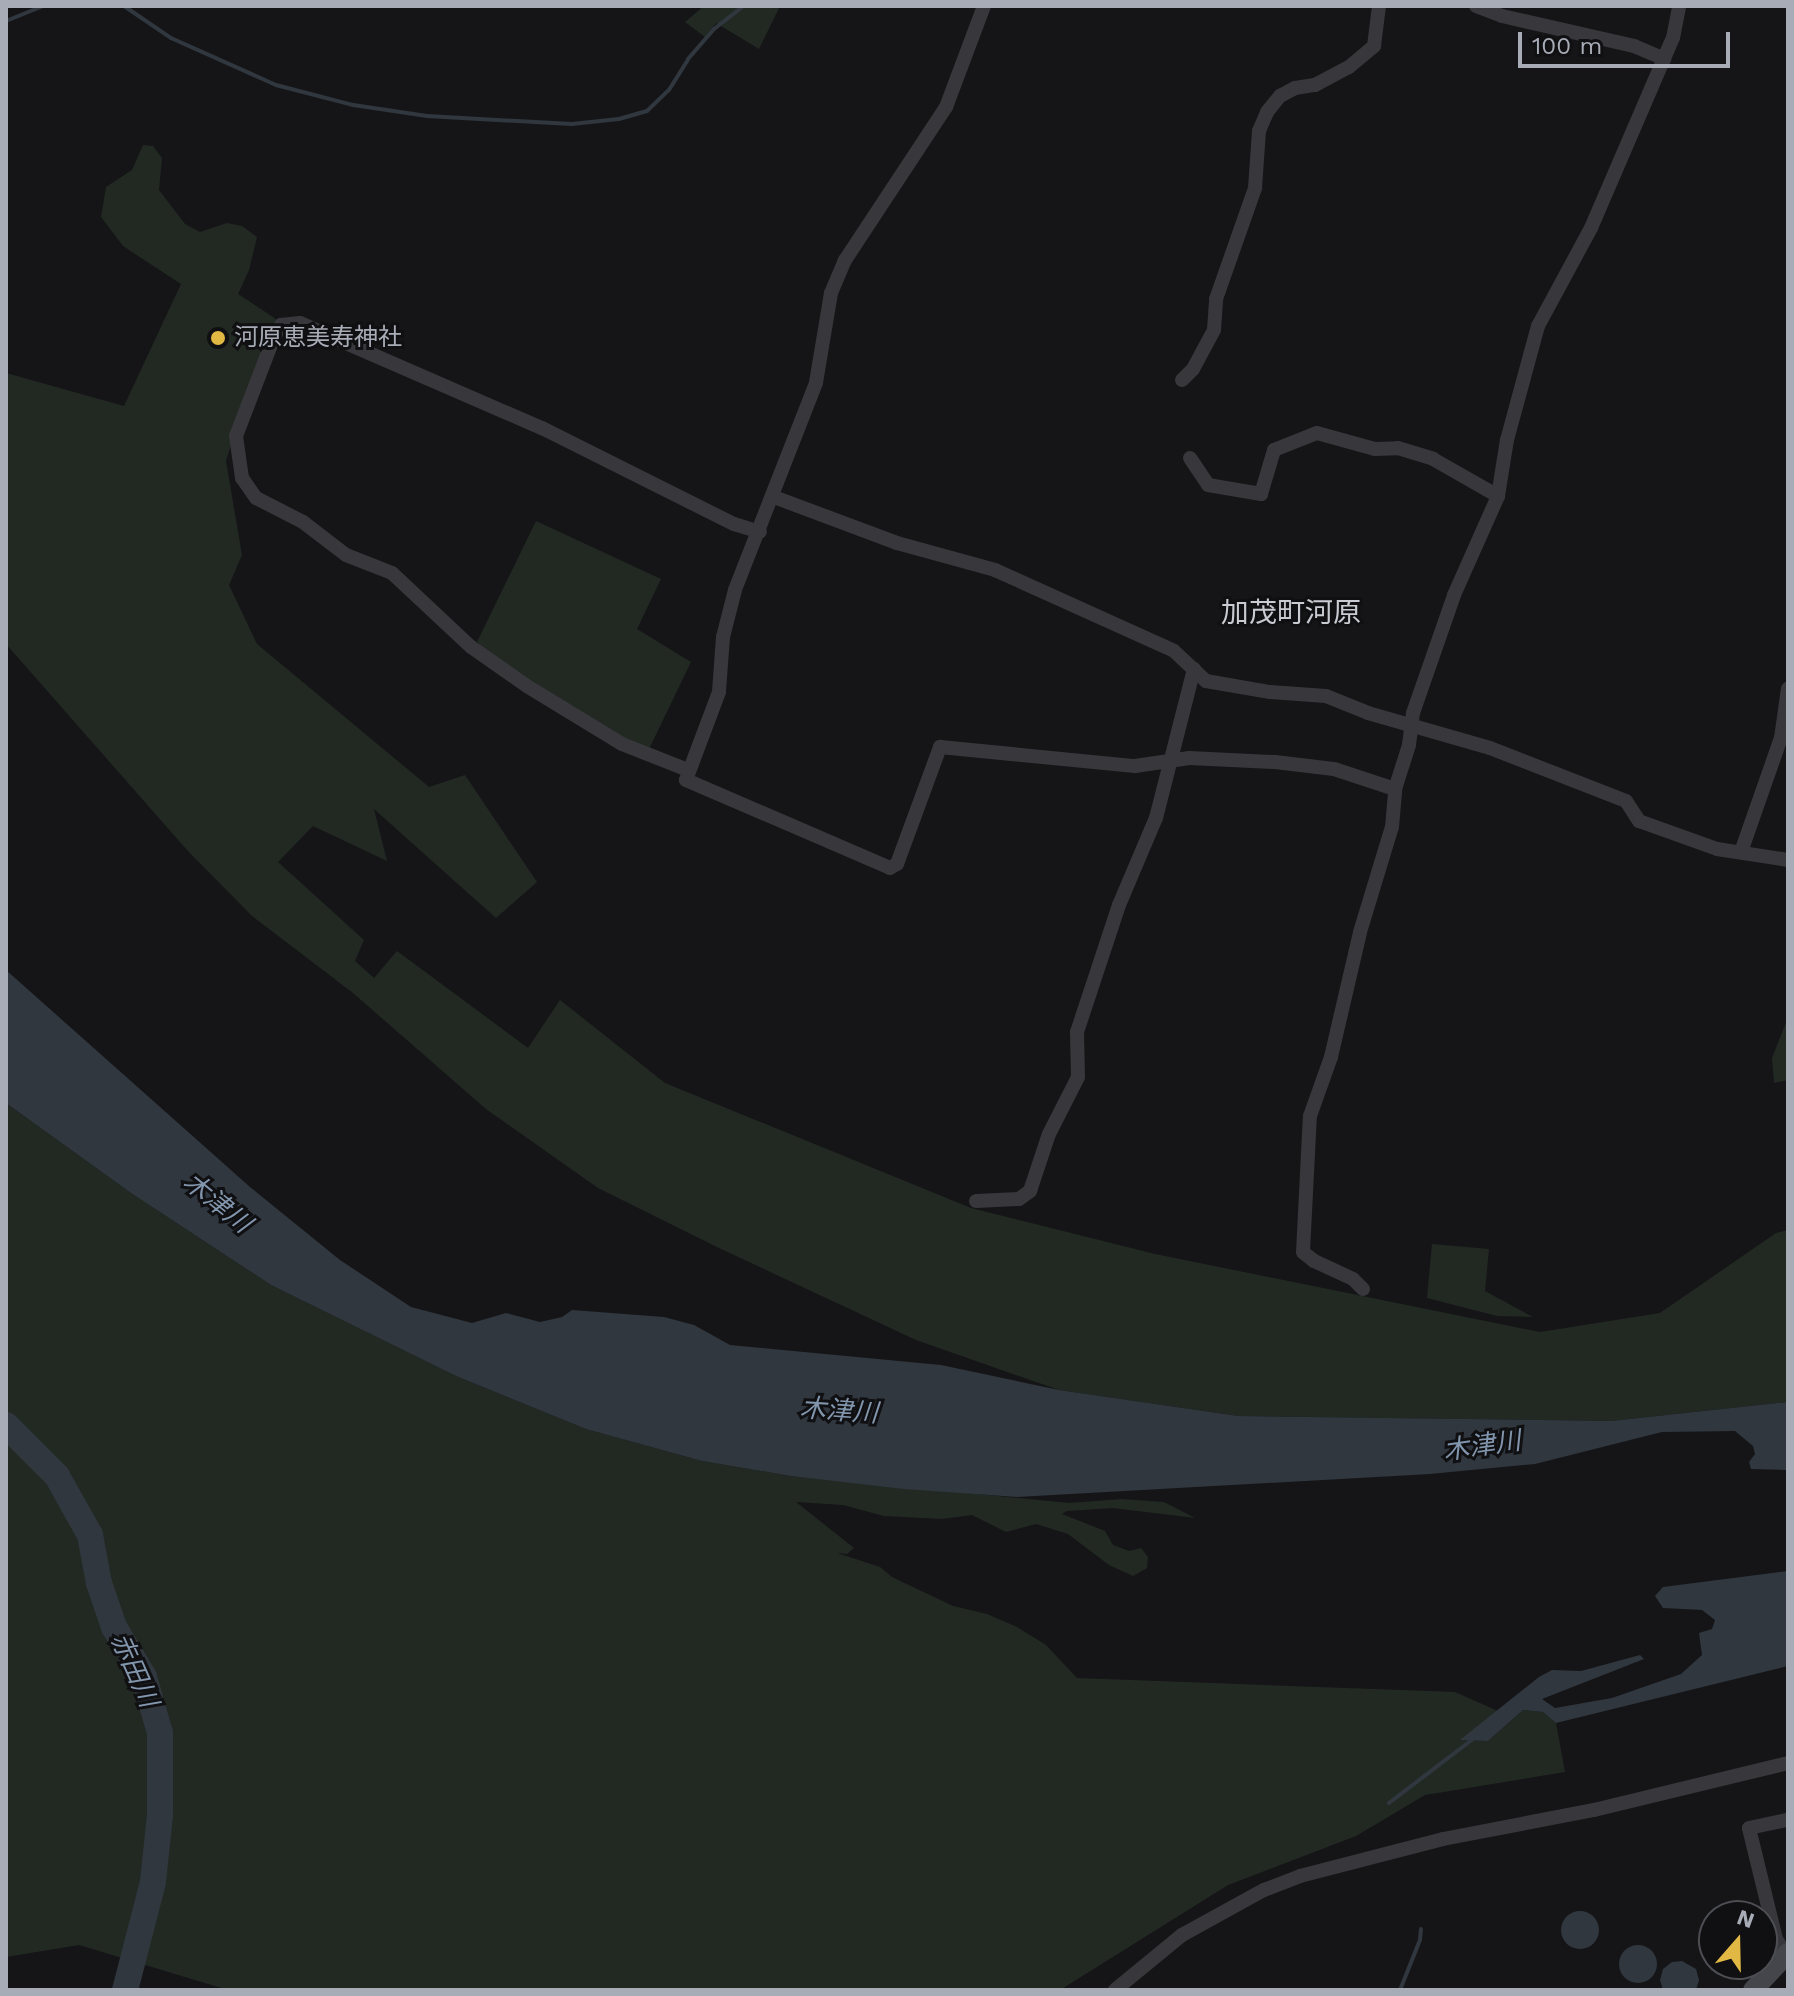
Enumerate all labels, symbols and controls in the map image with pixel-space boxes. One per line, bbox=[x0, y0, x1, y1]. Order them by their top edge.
scale bar bbox=[1522, 16, 1734, 66]
text: 100 m bbox=[1532, 32, 1602, 60]
place label: 河原恵美寿神社 bbox=[234, 324, 402, 352]
marker: 河原恵美寿神社 bbox=[209, 329, 227, 347]
district label: 加茂町河原 bbox=[1221, 596, 1361, 630]
water label: 木津川 bbox=[177, 1166, 257, 1240]
water label: 木津川 bbox=[799, 1393, 879, 1429]
water label: 木津川 bbox=[1441, 1425, 1523, 1467]
water label: 赤田川 bbox=[104, 1628, 164, 1712]
north arrow bbox=[1698, 1900, 1778, 1980]
text: N bbox=[1734, 1904, 1758, 1933]

